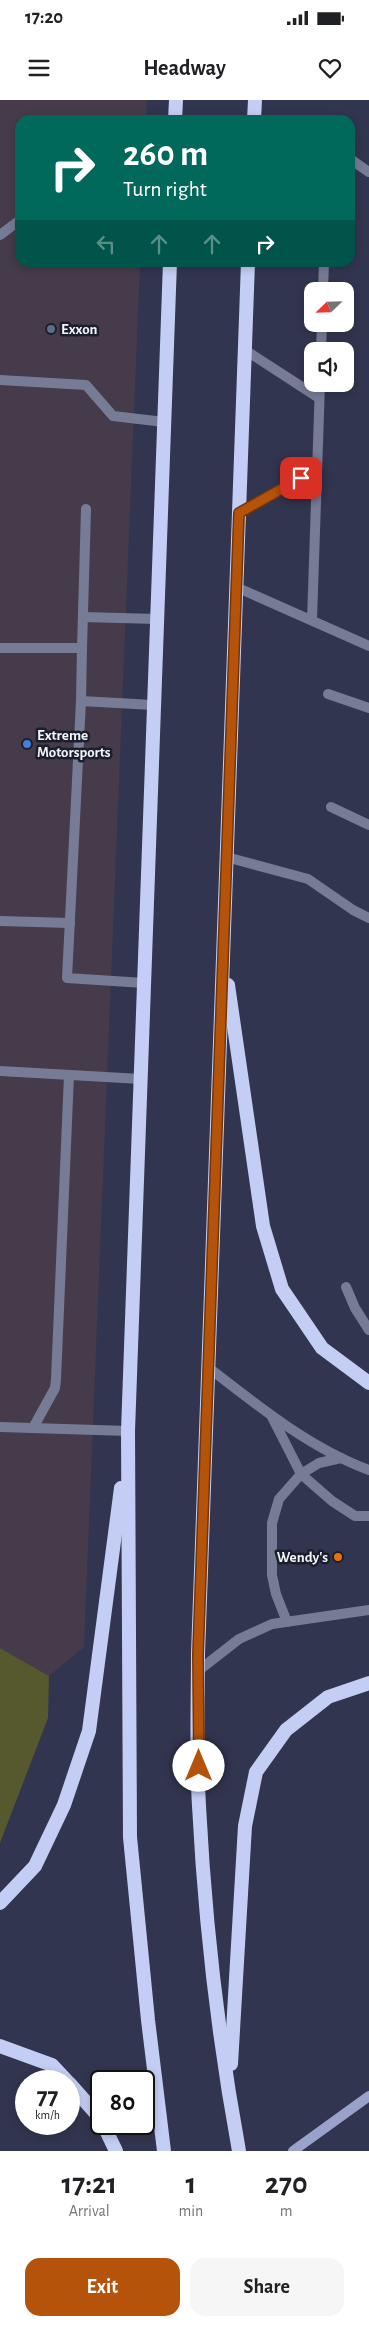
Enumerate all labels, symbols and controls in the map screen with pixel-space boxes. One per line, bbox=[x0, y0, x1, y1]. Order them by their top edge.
text: 17:20 bbox=[25, 8, 63, 27]
icon: menu bbox=[25, 54, 53, 82]
icon: heart bbox=[316, 54, 344, 82]
text: Headway bbox=[143, 57, 226, 79]
icon: right bbox=[40, 135, 105, 200]
text: 260 m bbox=[123, 137, 208, 172]
text: Turn right bbox=[123, 178, 207, 200]
icon: left bbox=[92, 230, 120, 258]
icon: ahead bbox=[145, 230, 173, 258]
icon: ahead bbox=[198, 230, 226, 258]
icon: right bbox=[251, 230, 279, 258]
north arrow bbox=[304, 282, 354, 332]
map controls bbox=[304, 282, 354, 392]
place label: Exxon bbox=[61, 322, 98, 337]
marker: Exxon bbox=[45, 323, 57, 335]
button: sound bbox=[304, 342, 354, 392]
pin bbox=[280, 457, 322, 499]
icon: arrive bbox=[287, 464, 315, 492]
place label: Extreme Motorsports bbox=[37, 728, 111, 760]
marker: Extreme Motorsports bbox=[21, 738, 33, 750]
place label: Wendy's bbox=[277, 1550, 328, 1565]
marker: Wendy's bbox=[332, 1551, 344, 1563]
position arrow bbox=[172, 1739, 224, 1791]
speed limit sign: 80 bbox=[90, 2070, 155, 2135]
text: 77 bbox=[37, 2084, 58, 2109]
text: km/h bbox=[35, 2109, 60, 2121]
text: 17:21 bbox=[61, 2169, 117, 2199]
text: 1 bbox=[186, 2169, 196, 2199]
text: 270 bbox=[265, 2169, 308, 2199]
text: Arrival bbox=[69, 2203, 110, 2219]
text: min bbox=[178, 2203, 203, 2219]
text: m bbox=[280, 2203, 293, 2219]
button: Exit bbox=[25, 2258, 180, 2316]
button: Share bbox=[190, 2258, 344, 2316]

